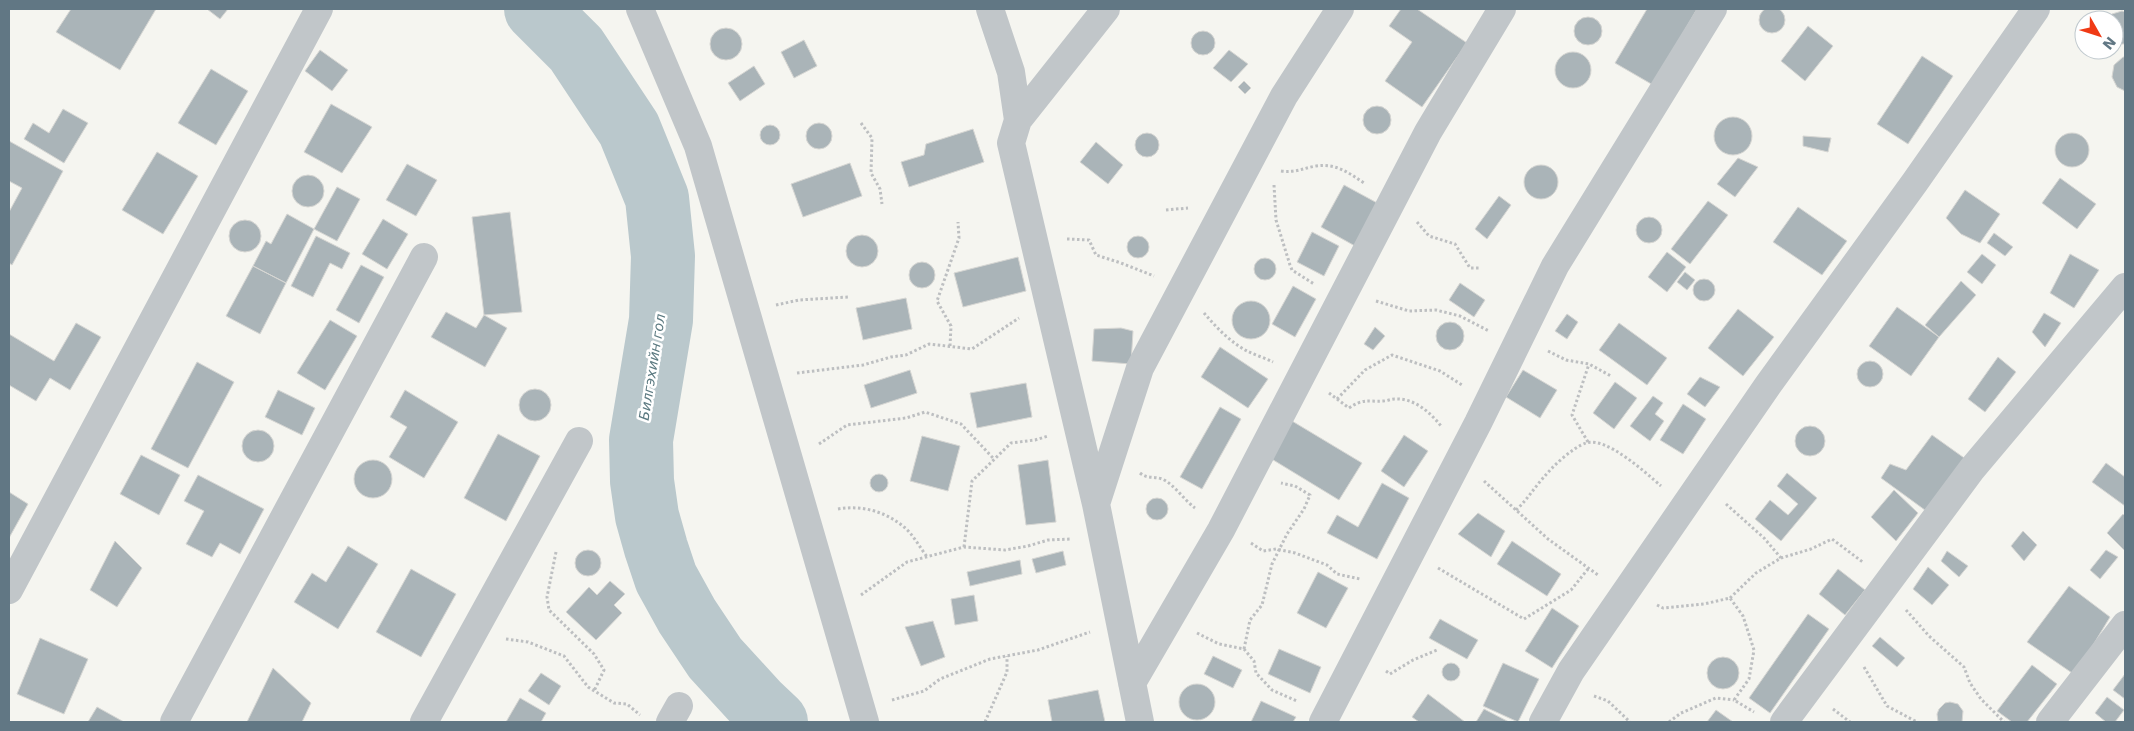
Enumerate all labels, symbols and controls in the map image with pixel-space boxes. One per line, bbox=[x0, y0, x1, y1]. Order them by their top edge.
north arrow bbox=[2074, 10, 2124, 60]
text: N bbox=[2099, 34, 2119, 53]
water label: Билгэхийн гол bbox=[636, 313, 668, 421]

